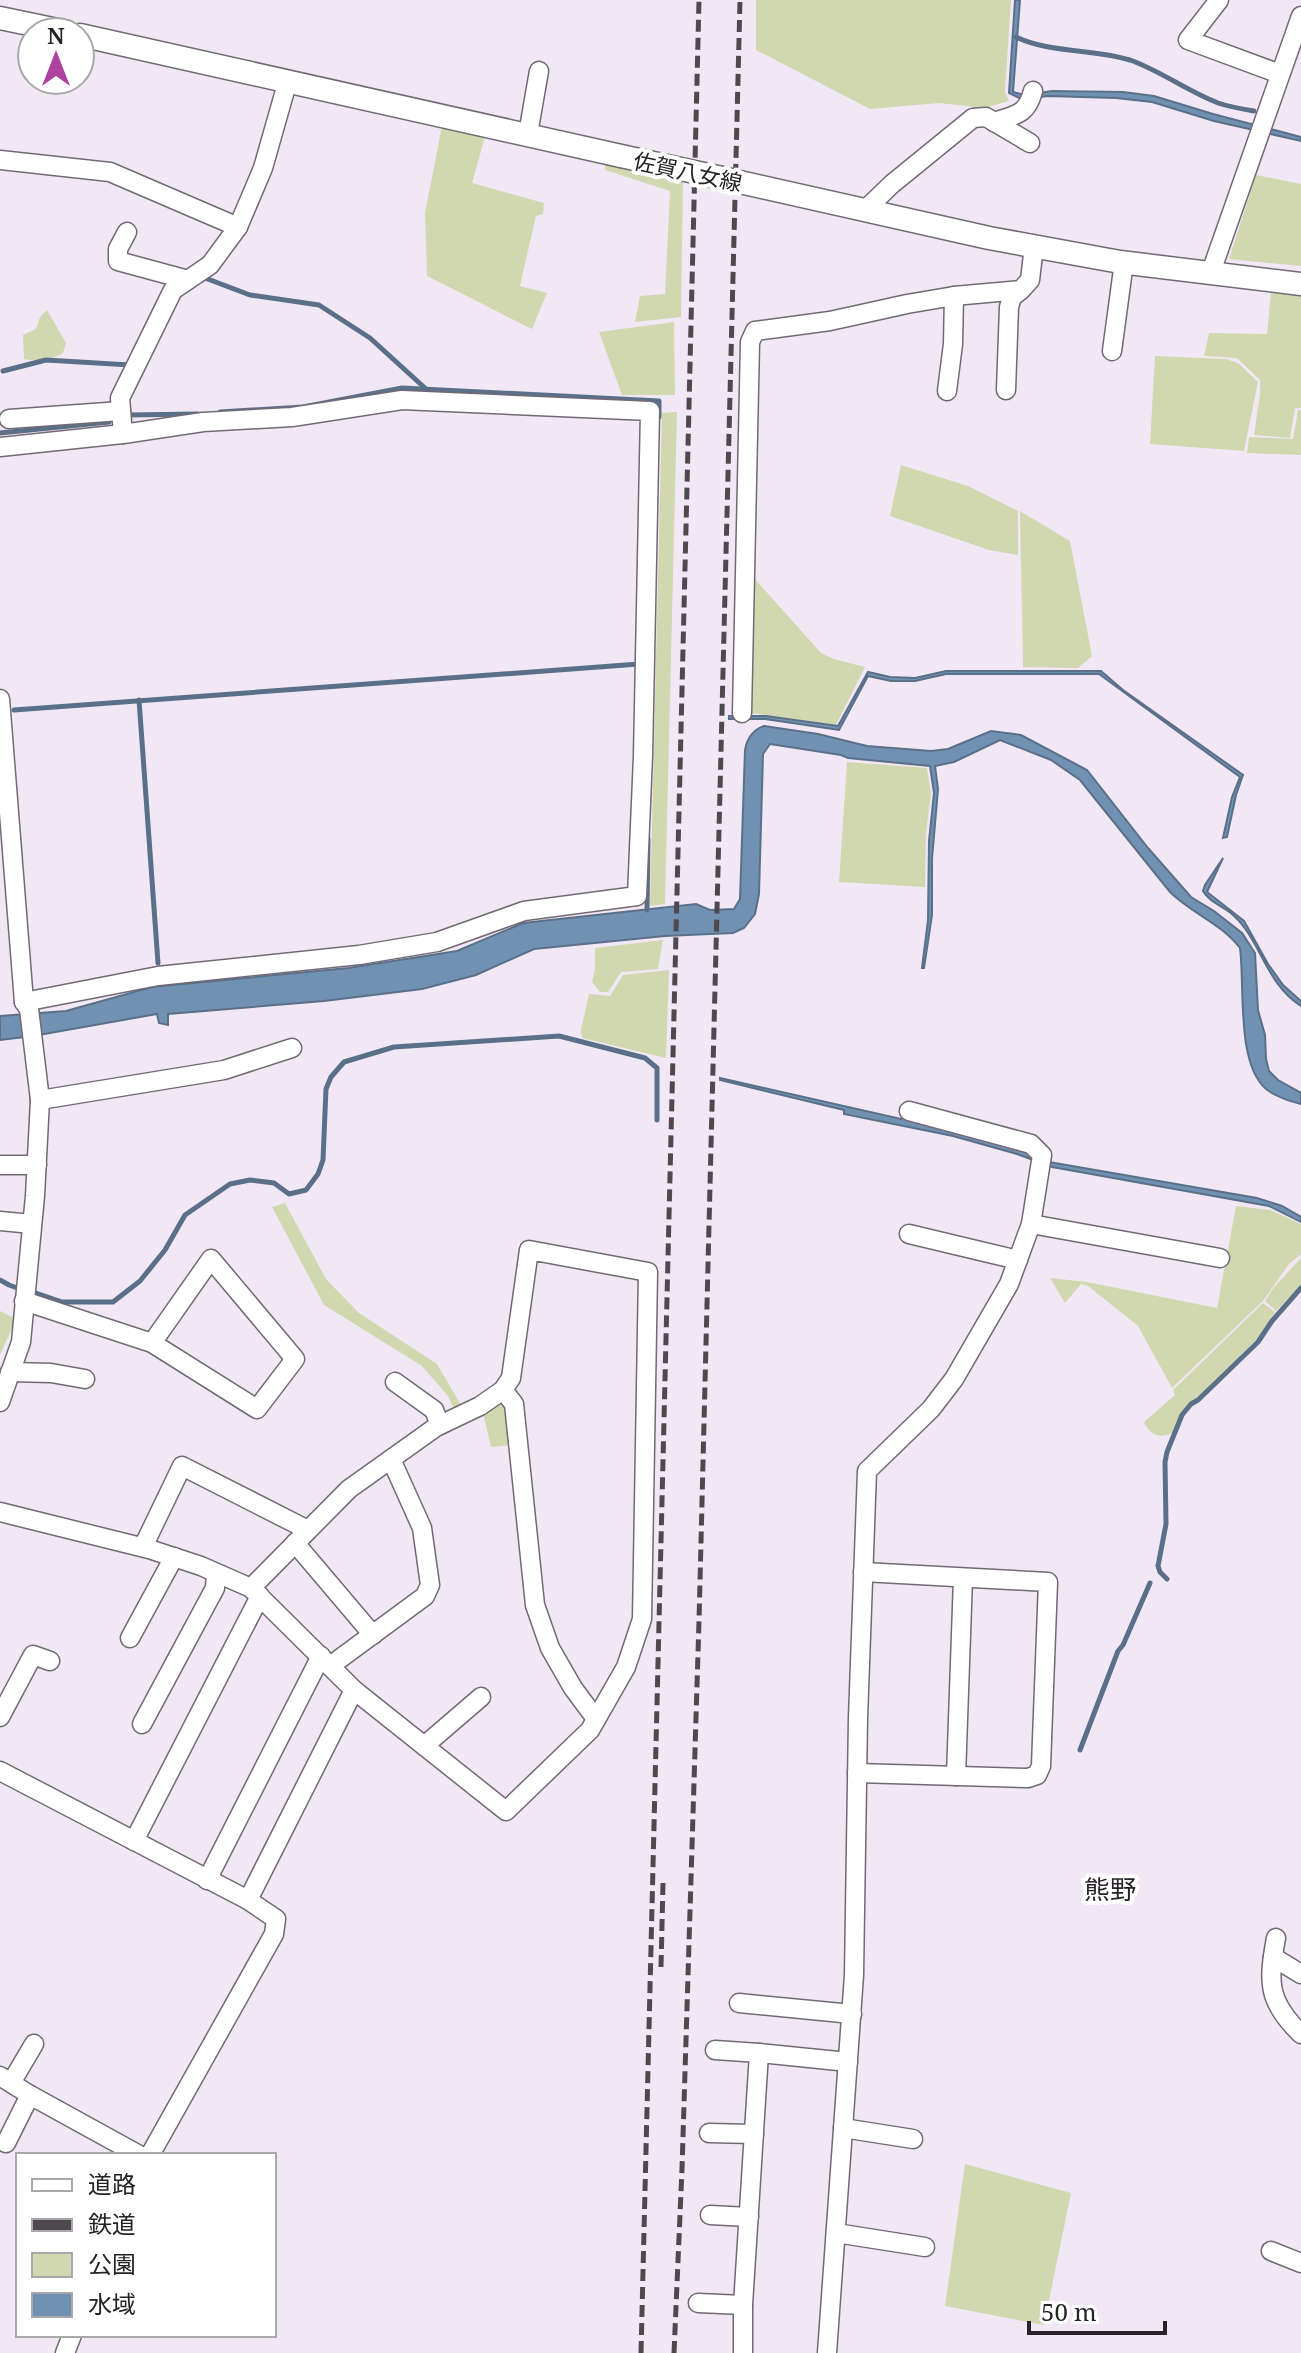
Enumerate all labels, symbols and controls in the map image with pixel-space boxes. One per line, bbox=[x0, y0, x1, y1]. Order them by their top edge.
north arrow bbox=[16, 16, 96, 96]
text: N bbox=[47, 20, 65, 50]
street label: 佐賀八女線 bbox=[631, 145, 745, 197]
district label: 熊野 bbox=[1084, 1871, 1136, 1907]
legend bbox=[16, 2153, 276, 2337]
text: 道路 bbox=[88, 2167, 136, 2200]
text: 鉄道 bbox=[88, 2207, 136, 2240]
text: 公園 bbox=[88, 2247, 136, 2280]
scale bar bbox=[1029, 2285, 1165, 2335]
text: 水域 bbox=[88, 2287, 136, 2320]
text: 50 m bbox=[1041, 2295, 1097, 2328]

